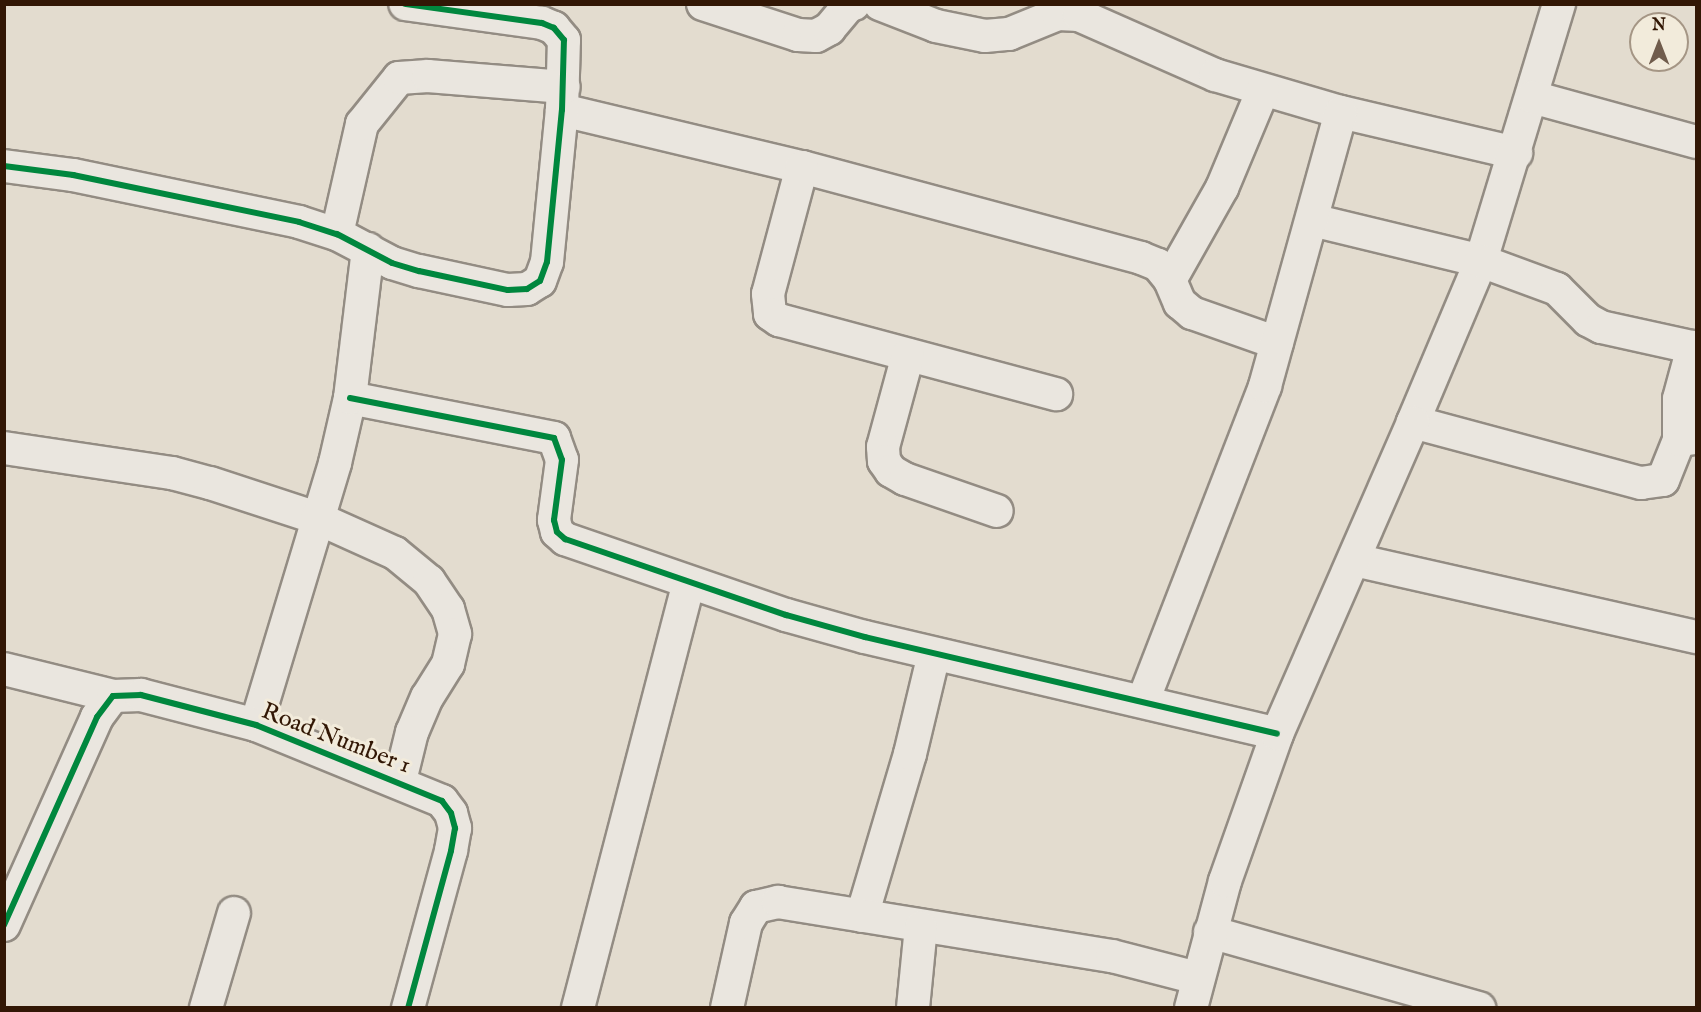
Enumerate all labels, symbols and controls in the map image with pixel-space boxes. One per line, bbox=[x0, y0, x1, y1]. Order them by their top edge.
north arrow bbox=[1629, 12, 1689, 72]
text: N bbox=[1652, 16, 1666, 36]
street label: Road Number 1 bbox=[257, 697, 415, 781]

